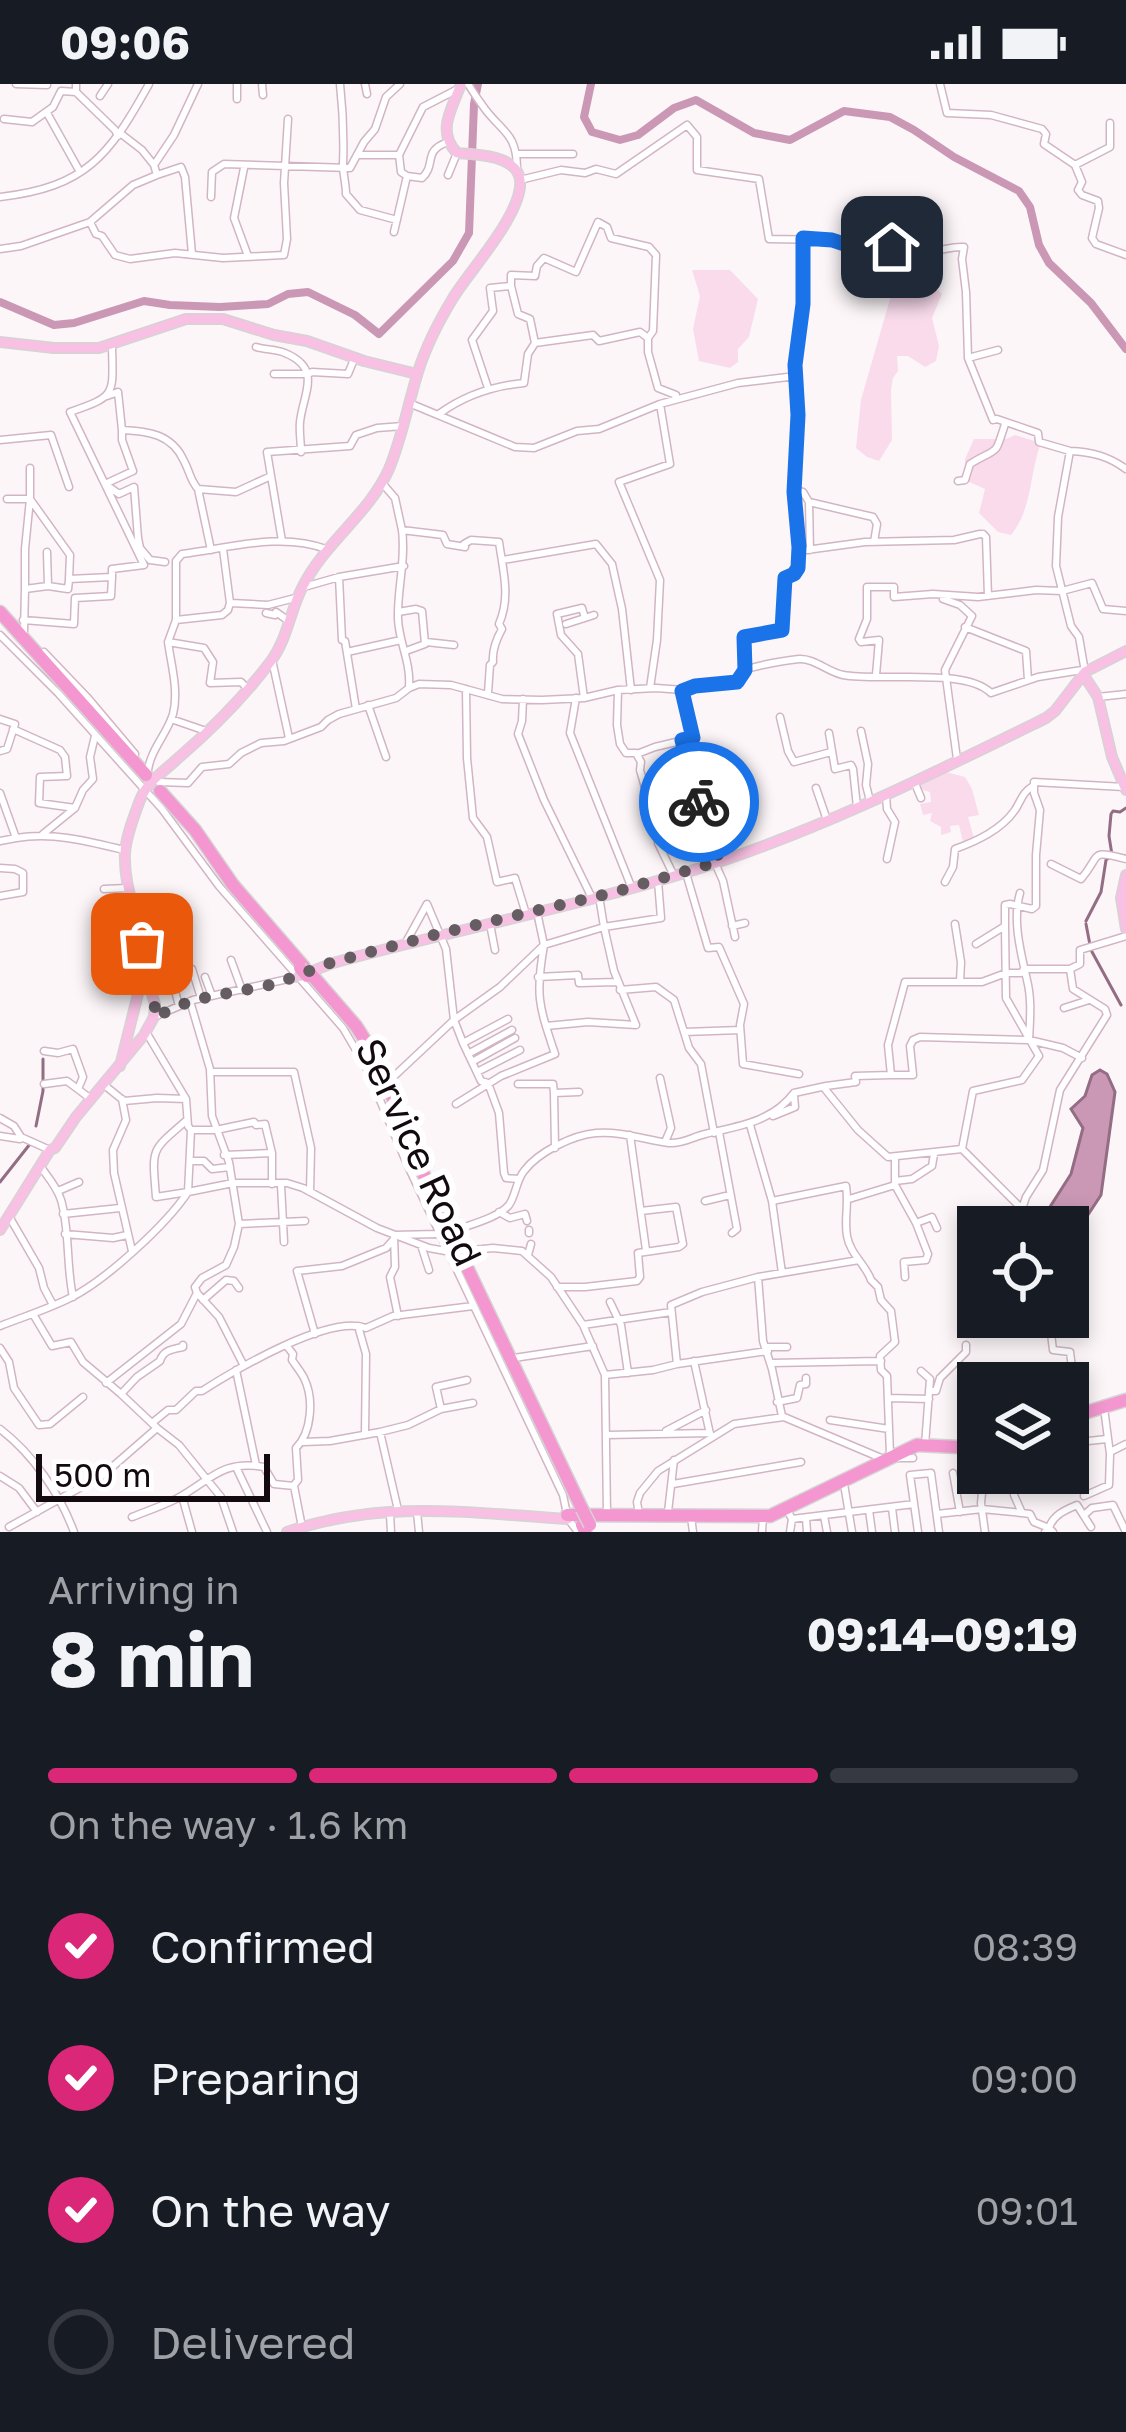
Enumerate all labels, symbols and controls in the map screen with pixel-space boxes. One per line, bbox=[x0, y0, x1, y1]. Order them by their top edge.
text: 09:06 bbox=[60, 15, 190, 69]
pin bbox=[841, 196, 943, 298]
icon: home bbox=[859, 214, 925, 280]
courier bbox=[639, 742, 759, 862]
icon: bike bbox=[666, 769, 732, 835]
pin bbox=[91, 893, 193, 995]
icon: bag bbox=[109, 911, 175, 977]
street label: Service Road bbox=[346, 1031, 493, 1273]
map controls bbox=[957, 1206, 1089, 1494]
button: locate bbox=[957, 1206, 1089, 1338]
button: layers bbox=[957, 1362, 1089, 1494]
scale bar bbox=[36, 1448, 270, 1501]
text: 500 m bbox=[54, 1455, 152, 1494]
text: Arriving in bbox=[48, 1566, 239, 1613]
text: 09:14–09:19 bbox=[807, 1607, 1078, 1661]
text: 8 min bbox=[48, 1611, 254, 1704]
text: On the way · 1.6 km bbox=[48, 1801, 408, 1848]
icon: check bbox=[48, 1913, 114, 1979]
text: Confirmed bbox=[150, 1919, 375, 1973]
text: 08:39 bbox=[972, 1923, 1078, 1970]
icon: check bbox=[48, 2045, 114, 2111]
text: Preparing bbox=[150, 2051, 361, 2105]
text: 09:00 bbox=[970, 2055, 1078, 2102]
icon: check bbox=[48, 2177, 114, 2243]
text: On the way bbox=[150, 2183, 391, 2237]
text: 09:01 bbox=[975, 2187, 1078, 2234]
text: Delivered bbox=[150, 2315, 355, 2369]

